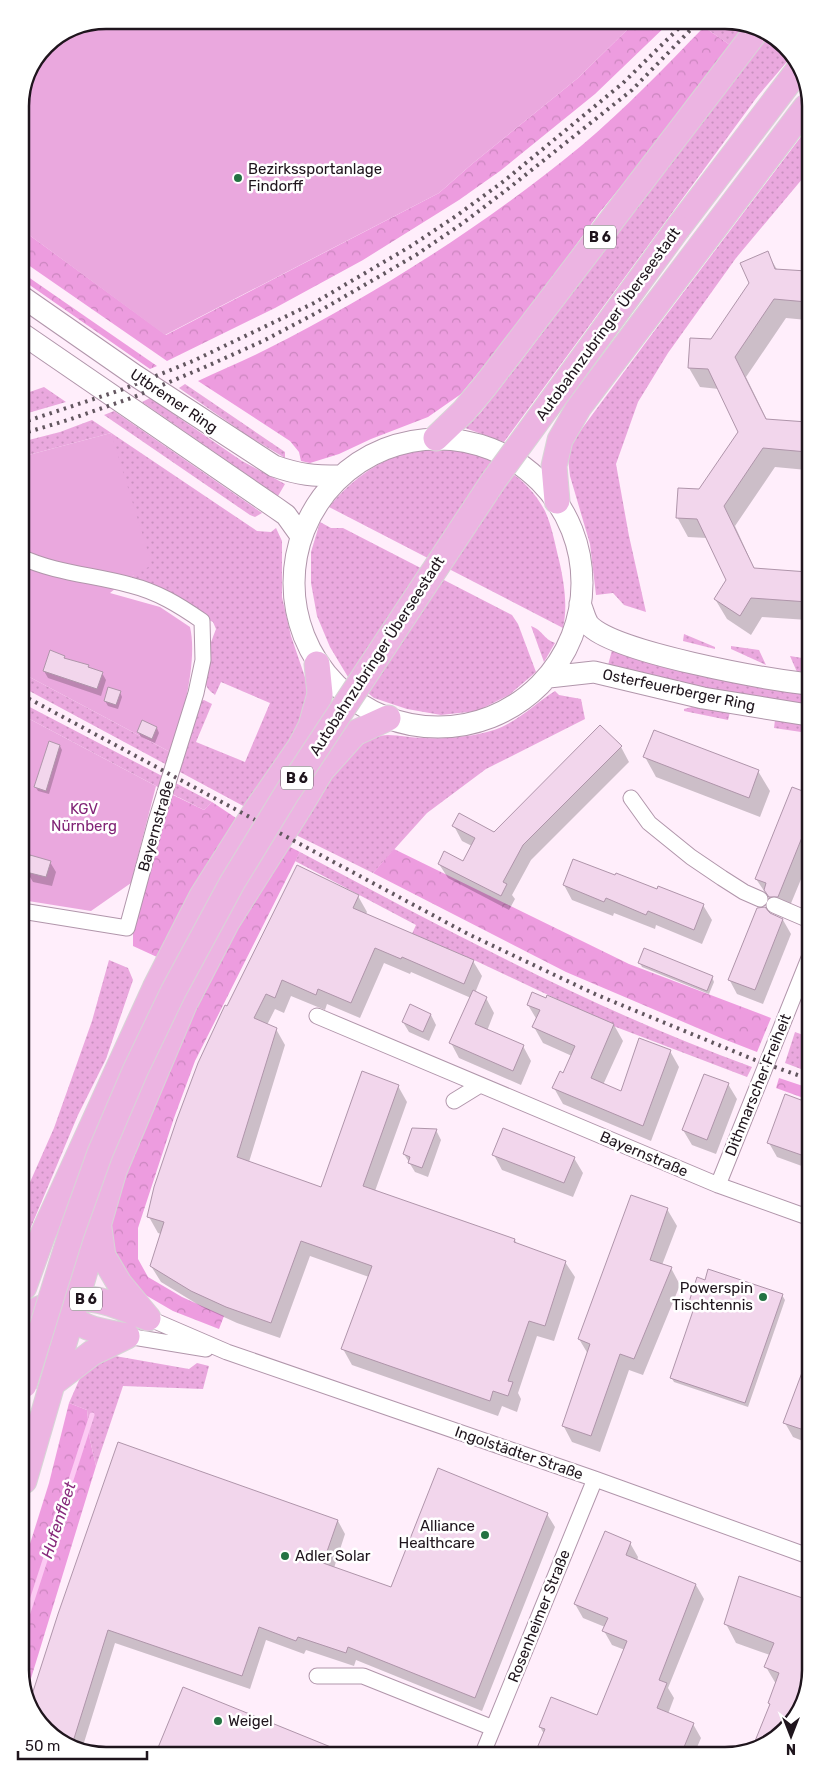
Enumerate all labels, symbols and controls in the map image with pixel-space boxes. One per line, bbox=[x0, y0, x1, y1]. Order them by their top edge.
place label: Bezirkssportanlage Findorff bbox=[248, 160, 382, 195]
marker: Bezirkssportanlage Findorff bbox=[232, 172, 244, 184]
street label: Autobahnzubringer Überseestadt bbox=[532, 224, 684, 424]
road number: B 6 bbox=[584, 226, 616, 248]
street label: Utbremer Ring bbox=[127, 365, 221, 437]
street label: Autobahnzubringer Überseestadt bbox=[306, 553, 448, 759]
street label: Osterfeuerberger Ring bbox=[601, 665, 757, 715]
road number: B 6 bbox=[281, 766, 313, 790]
street label: Bayernstraße bbox=[134, 778, 178, 874]
park label: KGV Nürnberg bbox=[51, 800, 117, 835]
street label: Dithmarscher Freiheit bbox=[721, 1011, 795, 1159]
street label: Bayernstraße bbox=[597, 1127, 691, 1181]
place label: Powerspin Tischtennis bbox=[672, 1279, 753, 1314]
road number: B 6 bbox=[70, 1288, 102, 1310]
marker: Powerspin Tischtennis bbox=[757, 1291, 769, 1303]
street label: Ingolstädter Straße bbox=[452, 1423, 586, 1483]
water label: Hufenfleet bbox=[37, 1479, 80, 1561]
place label: Alliance Healthcare bbox=[398, 1517, 475, 1552]
marker: Alliance Healthcare bbox=[479, 1529, 491, 1541]
place label: Adler Solar bbox=[295, 1547, 371, 1565]
street label: Rosenheimer Straße bbox=[504, 1547, 574, 1685]
marker: Adler Solar bbox=[279, 1550, 291, 1562]
north arrow bbox=[766, 1711, 816, 1761]
place label: Weigel bbox=[228, 1712, 273, 1730]
marker: Weigel bbox=[212, 1715, 224, 1727]
scale bar bbox=[18, 1728, 146, 1760]
text: 50 m bbox=[25, 1737, 60, 1755]
text: N bbox=[786, 1740, 796, 1757]

